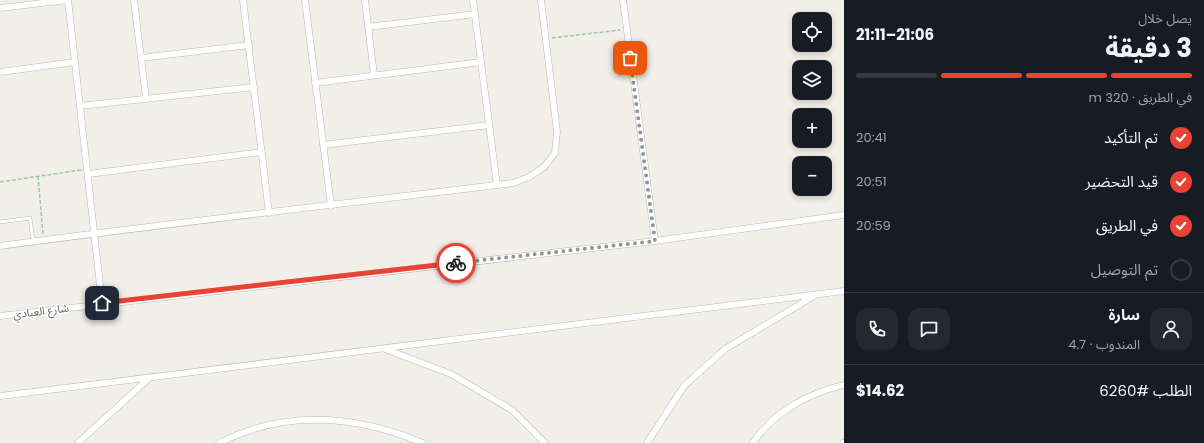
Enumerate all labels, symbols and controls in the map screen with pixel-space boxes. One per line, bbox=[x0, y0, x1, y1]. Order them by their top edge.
text: يصل خلال bbox=[1138, 9, 1192, 28]
map controls bbox=[792, 12, 832, 196]
button: locate bbox=[792, 12, 832, 52]
text: 21:06–21:11 bbox=[856, 24, 934, 45]
text: 3 دقيقة bbox=[1105, 30, 1192, 66]
pin bbox=[613, 41, 647, 75]
icon: bag bbox=[619, 47, 641, 69]
button: layers bbox=[792, 60, 832, 100]
text: في الطريق · 320 m bbox=[1088, 88, 1192, 107]
button: + bbox=[792, 108, 832, 148]
text: تم التأكيد bbox=[1104, 127, 1158, 148]
icon: check bbox=[1170, 127, 1192, 149]
text: 20:41 bbox=[856, 128, 887, 147]
button: − bbox=[792, 156, 832, 196]
text: قيد التحضير bbox=[1085, 171, 1158, 192]
icon: check bbox=[1170, 171, 1192, 193]
text: 20:51 bbox=[856, 172, 887, 191]
text: في الطريق bbox=[1096, 215, 1158, 236]
icon: check bbox=[1170, 215, 1192, 237]
text: 20:59 bbox=[856, 216, 891, 235]
courier bbox=[436, 243, 476, 283]
icon: bike bbox=[445, 252, 467, 274]
text: تم التوصيل bbox=[1091, 259, 1158, 280]
pin bbox=[85, 286, 119, 320]
icon: home bbox=[91, 292, 113, 314]
street label: شارع العبادي bbox=[12, 300, 70, 324]
text: سارة bbox=[1108, 304, 1140, 325]
button: phone bbox=[856, 308, 898, 350]
button: chat bbox=[908, 308, 950, 350]
button: person bbox=[1150, 308, 1192, 350]
text: المندوب · 4.7 bbox=[1068, 335, 1140, 354]
text: $14.62 bbox=[856, 380, 904, 401]
text: الطلب #6260 bbox=[1099, 380, 1192, 401]

